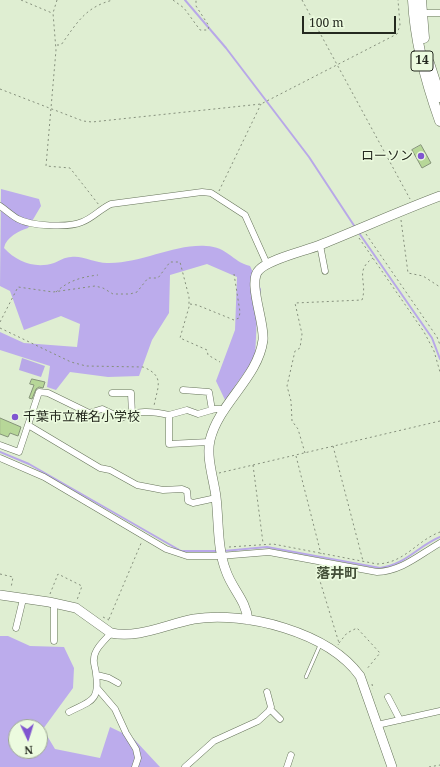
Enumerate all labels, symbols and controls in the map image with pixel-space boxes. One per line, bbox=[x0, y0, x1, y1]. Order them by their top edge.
scale bar bbox=[304, 8, 398, 34]
text: 100 m bbox=[309, 14, 344, 31]
road number: 14 bbox=[411, 51, 433, 71]
place label: ローソン bbox=[361, 148, 413, 164]
marker: ローソン bbox=[416, 151, 426, 161]
place label: 千葉市立椎名小学校 bbox=[23, 409, 140, 425]
marker: 千葉市立椎名小学校 bbox=[10, 412, 20, 422]
district label: 落井町 bbox=[316, 566, 358, 582]
north arrow bbox=[8, 719, 48, 759]
text: N bbox=[24, 743, 34, 758]

